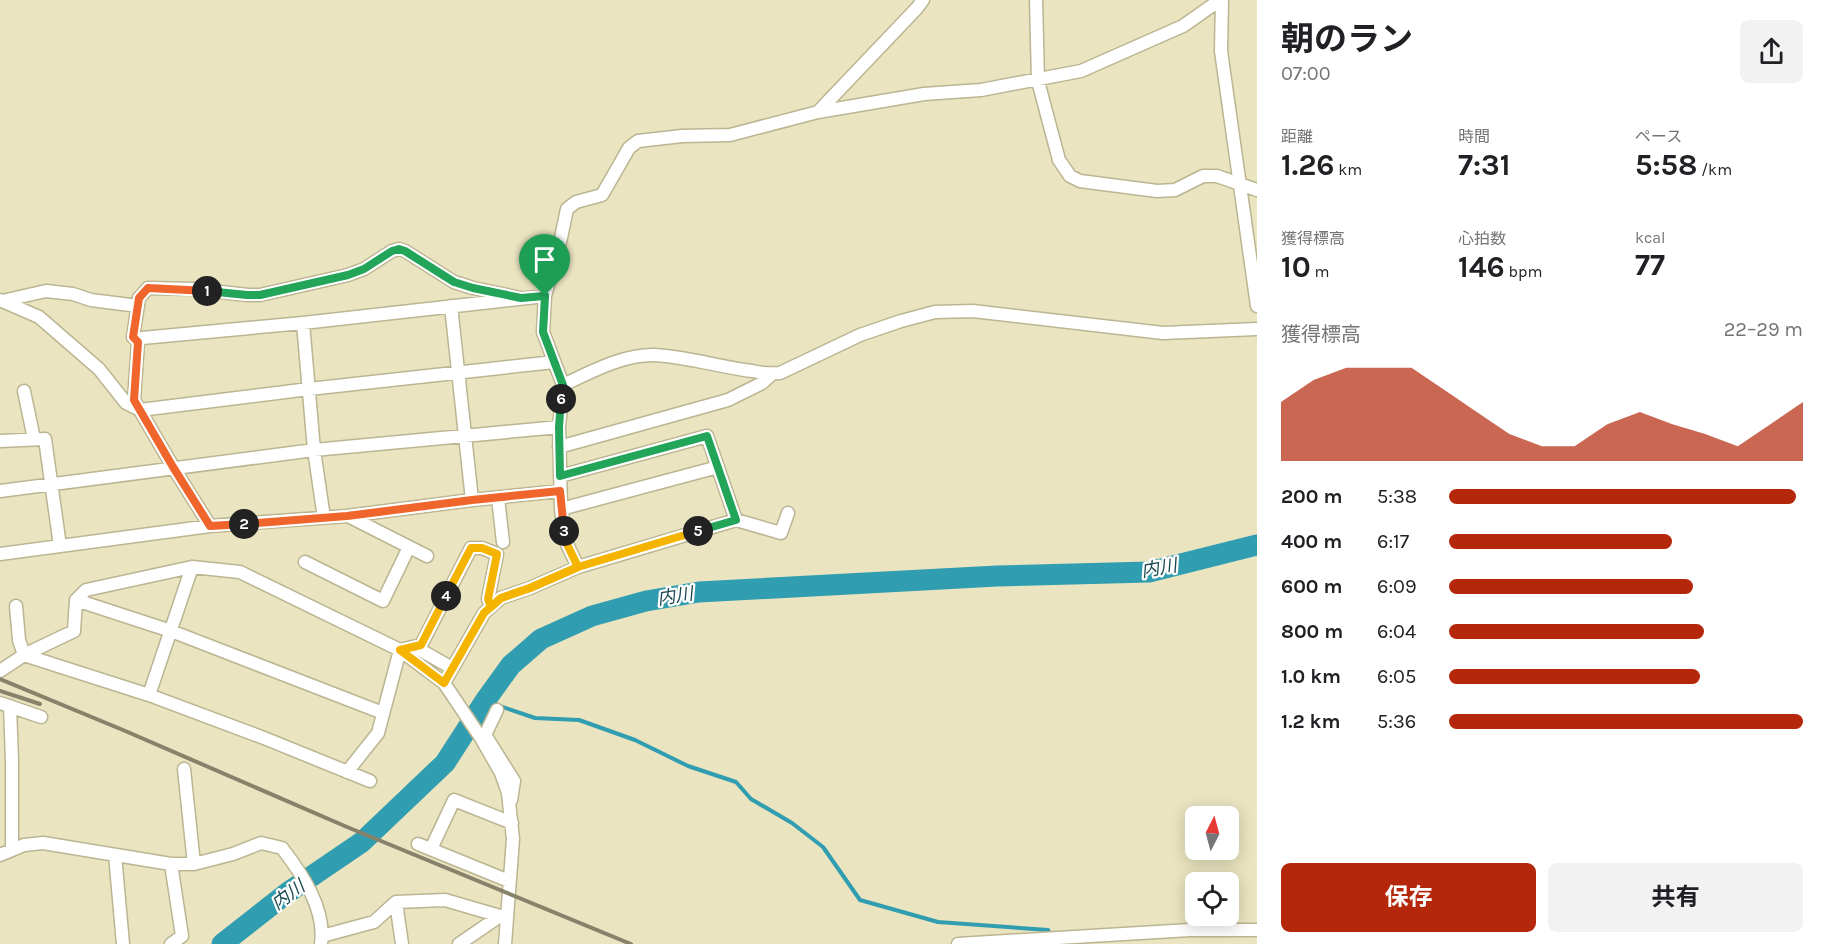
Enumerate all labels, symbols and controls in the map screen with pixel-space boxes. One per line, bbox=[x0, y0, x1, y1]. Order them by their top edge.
text: 朝のラン bbox=[1281, 20, 1413, 58]
button: share bbox=[1740, 20, 1803, 83]
text: 07:00 bbox=[1281, 62, 1331, 85]
text: 距離 bbox=[1281, 127, 1313, 146]
text: 時間 bbox=[1458, 127, 1490, 146]
text: ペース bbox=[1635, 127, 1682, 146]
text: 1.26 bbox=[1281, 147, 1335, 183]
text: 7:31 bbox=[1458, 147, 1510, 183]
text: 5:58 bbox=[1635, 147, 1697, 183]
text: km bbox=[1335, 160, 1362, 179]
text: /km bbox=[1697, 160, 1732, 179]
text: kcal bbox=[1635, 228, 1666, 247]
text: 獲得標高 bbox=[1281, 229, 1345, 248]
text: 心拍数 bbox=[1458, 229, 1506, 248]
pin bbox=[519, 234, 570, 296]
icon: arrive bbox=[528, 243, 561, 276]
text: 77 bbox=[1635, 247, 1665, 283]
text: 10 bbox=[1281, 249, 1311, 285]
text: 146 bbox=[1458, 249, 1505, 285]
text: m bbox=[1311, 262, 1329, 281]
text: bpm bbox=[1505, 262, 1542, 281]
pin: 1 bbox=[192, 276, 222, 306]
text: 1 bbox=[204, 281, 210, 300]
text: 22–29 m bbox=[1724, 318, 1803, 341]
text: 獲得標高 bbox=[1281, 323, 1361, 346]
pin: 6 bbox=[546, 384, 576, 414]
text: 6 bbox=[556, 389, 566, 408]
text: 200 m bbox=[1281, 485, 1342, 508]
text: 5:38 bbox=[1377, 485, 1417, 508]
pin: 2 bbox=[229, 509, 259, 539]
text: 2 bbox=[239, 514, 249, 533]
pin: 3 bbox=[549, 516, 579, 546]
pin: 5 bbox=[683, 516, 713, 546]
text: 3 bbox=[559, 521, 569, 540]
text: 5 bbox=[693, 521, 703, 540]
text: 400 m bbox=[1281, 530, 1342, 553]
text: 6:17 bbox=[1377, 530, 1409, 553]
water label: 内川 bbox=[1139, 554, 1181, 582]
text: 600 m bbox=[1281, 575, 1342, 598]
text: 6:09 bbox=[1377, 575, 1417, 598]
pin: 4 bbox=[431, 581, 461, 611]
water label: 内川 bbox=[656, 582, 696, 610]
text: 4 bbox=[441, 586, 451, 605]
text: 800 m bbox=[1281, 620, 1343, 643]
text: 6:04 bbox=[1377, 620, 1416, 643]
text: 1.0 km bbox=[1281, 665, 1341, 688]
text: 6:05 bbox=[1377, 665, 1416, 688]
text: 1.2 km bbox=[1281, 710, 1340, 733]
text: 5:36 bbox=[1377, 710, 1416, 733]
north arrow bbox=[1185, 806, 1239, 860]
map controls bbox=[1185, 806, 1239, 926]
button: 保存 bbox=[1281, 863, 1536, 932]
button: 共有 bbox=[1548, 863, 1803, 932]
button: locate bbox=[1185, 872, 1239, 926]
water label: 内川 bbox=[267, 874, 311, 914]

